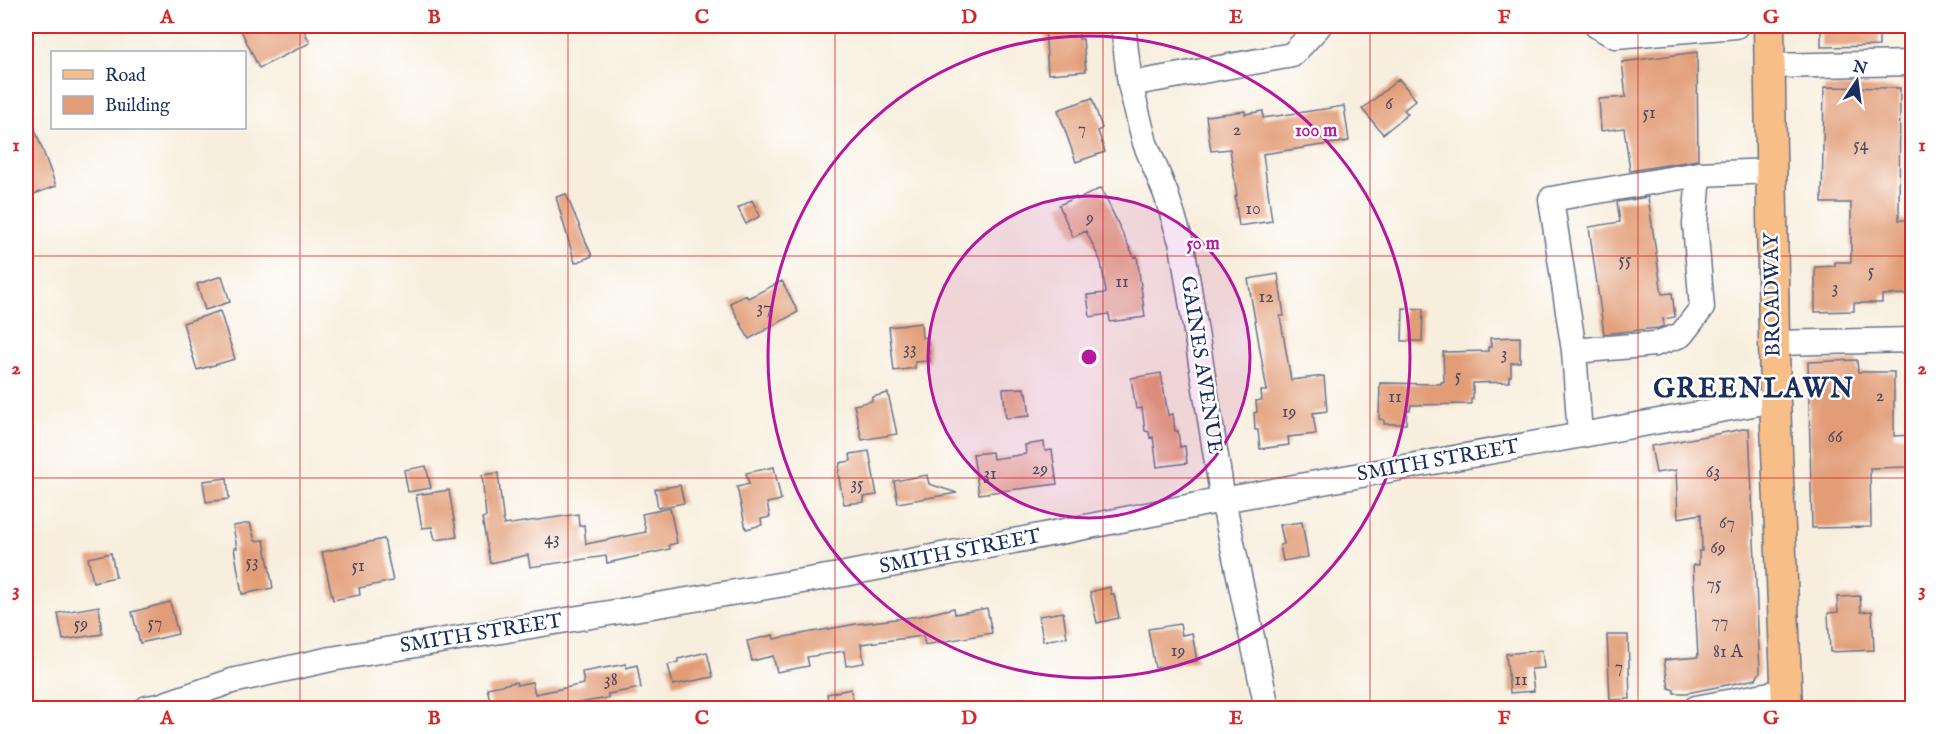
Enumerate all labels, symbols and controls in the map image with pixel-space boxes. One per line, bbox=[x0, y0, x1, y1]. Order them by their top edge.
text: A bbox=[159, 5, 175, 30]
text: B bbox=[427, 5, 441, 30]
text: C bbox=[695, 5, 709, 30]
text: D bbox=[961, 5, 977, 30]
text: E bbox=[1229, 5, 1243, 30]
text: F bbox=[1498, 5, 1511, 30]
text: G bbox=[1763, 5, 1780, 30]
legend bbox=[51, 51, 246, 129]
north arrow bbox=[1827, 51, 1887, 111]
text: N bbox=[1850, 57, 1869, 80]
text: Road bbox=[105, 65, 146, 88]
house number: 6 bbox=[1385, 93, 1393, 116]
text: Building bbox=[105, 95, 170, 118]
house number: 51 bbox=[1642, 102, 1656, 125]
house number: 7 bbox=[1078, 118, 1086, 141]
house number: 2 bbox=[1233, 119, 1241, 142]
text: 100 m bbox=[1295, 120, 1337, 143]
text: 1 bbox=[12, 133, 20, 158]
text: 1 bbox=[1918, 133, 1926, 158]
house number: 54 bbox=[1853, 134, 1869, 157]
house number: 10 bbox=[1245, 198, 1261, 221]
house number: 9 bbox=[1085, 207, 1094, 230]
street label: BROADWAY bbox=[1758, 231, 1788, 357]
text: 50 m bbox=[1186, 233, 1220, 256]
house number: 55 bbox=[1618, 249, 1632, 272]
house number: 5 bbox=[1868, 260, 1875, 283]
house number: 11 bbox=[1115, 271, 1129, 294]
street label: GAINES AVENUE bbox=[1174, 274, 1228, 456]
house number: 3 bbox=[1832, 277, 1838, 300]
house number: 12 bbox=[1258, 286, 1274, 309]
house number: 37 bbox=[756, 297, 772, 320]
house number: 33 bbox=[903, 338, 917, 361]
house number: 3 bbox=[1501, 343, 1507, 366]
centre of rings bbox=[1079, 347, 1099, 367]
text: 2 bbox=[11, 356, 21, 381]
text: 2 bbox=[1917, 356, 1927, 381]
house number: 5 bbox=[1455, 365, 1462, 388]
district label: GREENLAWN bbox=[1653, 373, 1855, 407]
house number: 2 bbox=[1876, 385, 1884, 408]
house number: 11 bbox=[1388, 386, 1402, 409]
house number: 19 bbox=[1282, 401, 1296, 424]
house number: 66 bbox=[1827, 426, 1843, 449]
street label: SMITH STREET bbox=[1355, 433, 1522, 489]
house number: 29 bbox=[1032, 458, 1048, 481]
house number: 63 bbox=[1706, 461, 1720, 484]
house number: 31 bbox=[983, 463, 997, 486]
house number: 35 bbox=[850, 473, 864, 496]
house number: 67 bbox=[1719, 512, 1735, 535]
street label: SMITH STREET bbox=[877, 523, 1044, 581]
house number: 43 bbox=[544, 528, 560, 551]
house number: 69 bbox=[1710, 537, 1726, 560]
house number: 53 bbox=[245, 551, 259, 574]
house number: 51 bbox=[351, 555, 365, 578]
house number: 75 bbox=[1707, 573, 1722, 596]
text: 3 bbox=[12, 578, 20, 603]
text: 3 bbox=[1918, 578, 1926, 603]
street label: SMITH STREET bbox=[398, 608, 565, 660]
house number: 77 bbox=[1712, 611, 1728, 634]
house number: 57 bbox=[148, 612, 162, 635]
house number: 59 bbox=[74, 613, 88, 636]
house number: 19 bbox=[1171, 640, 1185, 663]
house number: 81 A bbox=[1713, 641, 1744, 664]
house number: 7 bbox=[1615, 656, 1623, 679]
house number: 38 bbox=[604, 669, 618, 692]
house number: 11 bbox=[1514, 669, 1528, 692]
text: A bbox=[159, 706, 175, 731]
text: B bbox=[427, 706, 441, 731]
text: C bbox=[695, 706, 709, 731]
text: D bbox=[961, 706, 977, 731]
text: E bbox=[1229, 706, 1243, 731]
text: F bbox=[1498, 706, 1511, 731]
text: G bbox=[1763, 706, 1780, 731]

